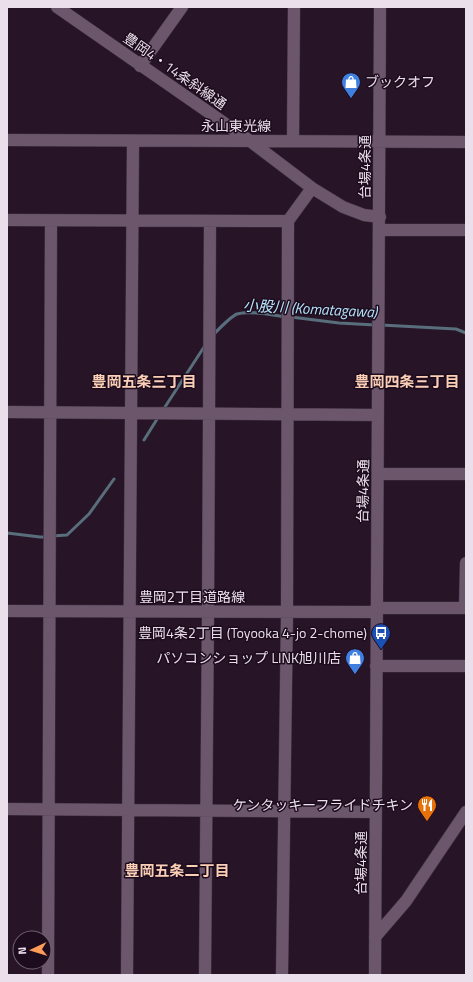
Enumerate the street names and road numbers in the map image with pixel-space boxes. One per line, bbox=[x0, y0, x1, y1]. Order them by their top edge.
street label: 豊岡4・14条斜線通 bbox=[119, 27, 231, 114]
street label: 永山東光線 bbox=[201, 115, 271, 136]
street label: 台場4条通 bbox=[354, 135, 375, 199]
street label: 台場4条通 bbox=[351, 459, 374, 523]
street label: 豊岡2丁目道路線 bbox=[139, 586, 245, 607]
street label: 台場4条通 bbox=[350, 831, 371, 895]

